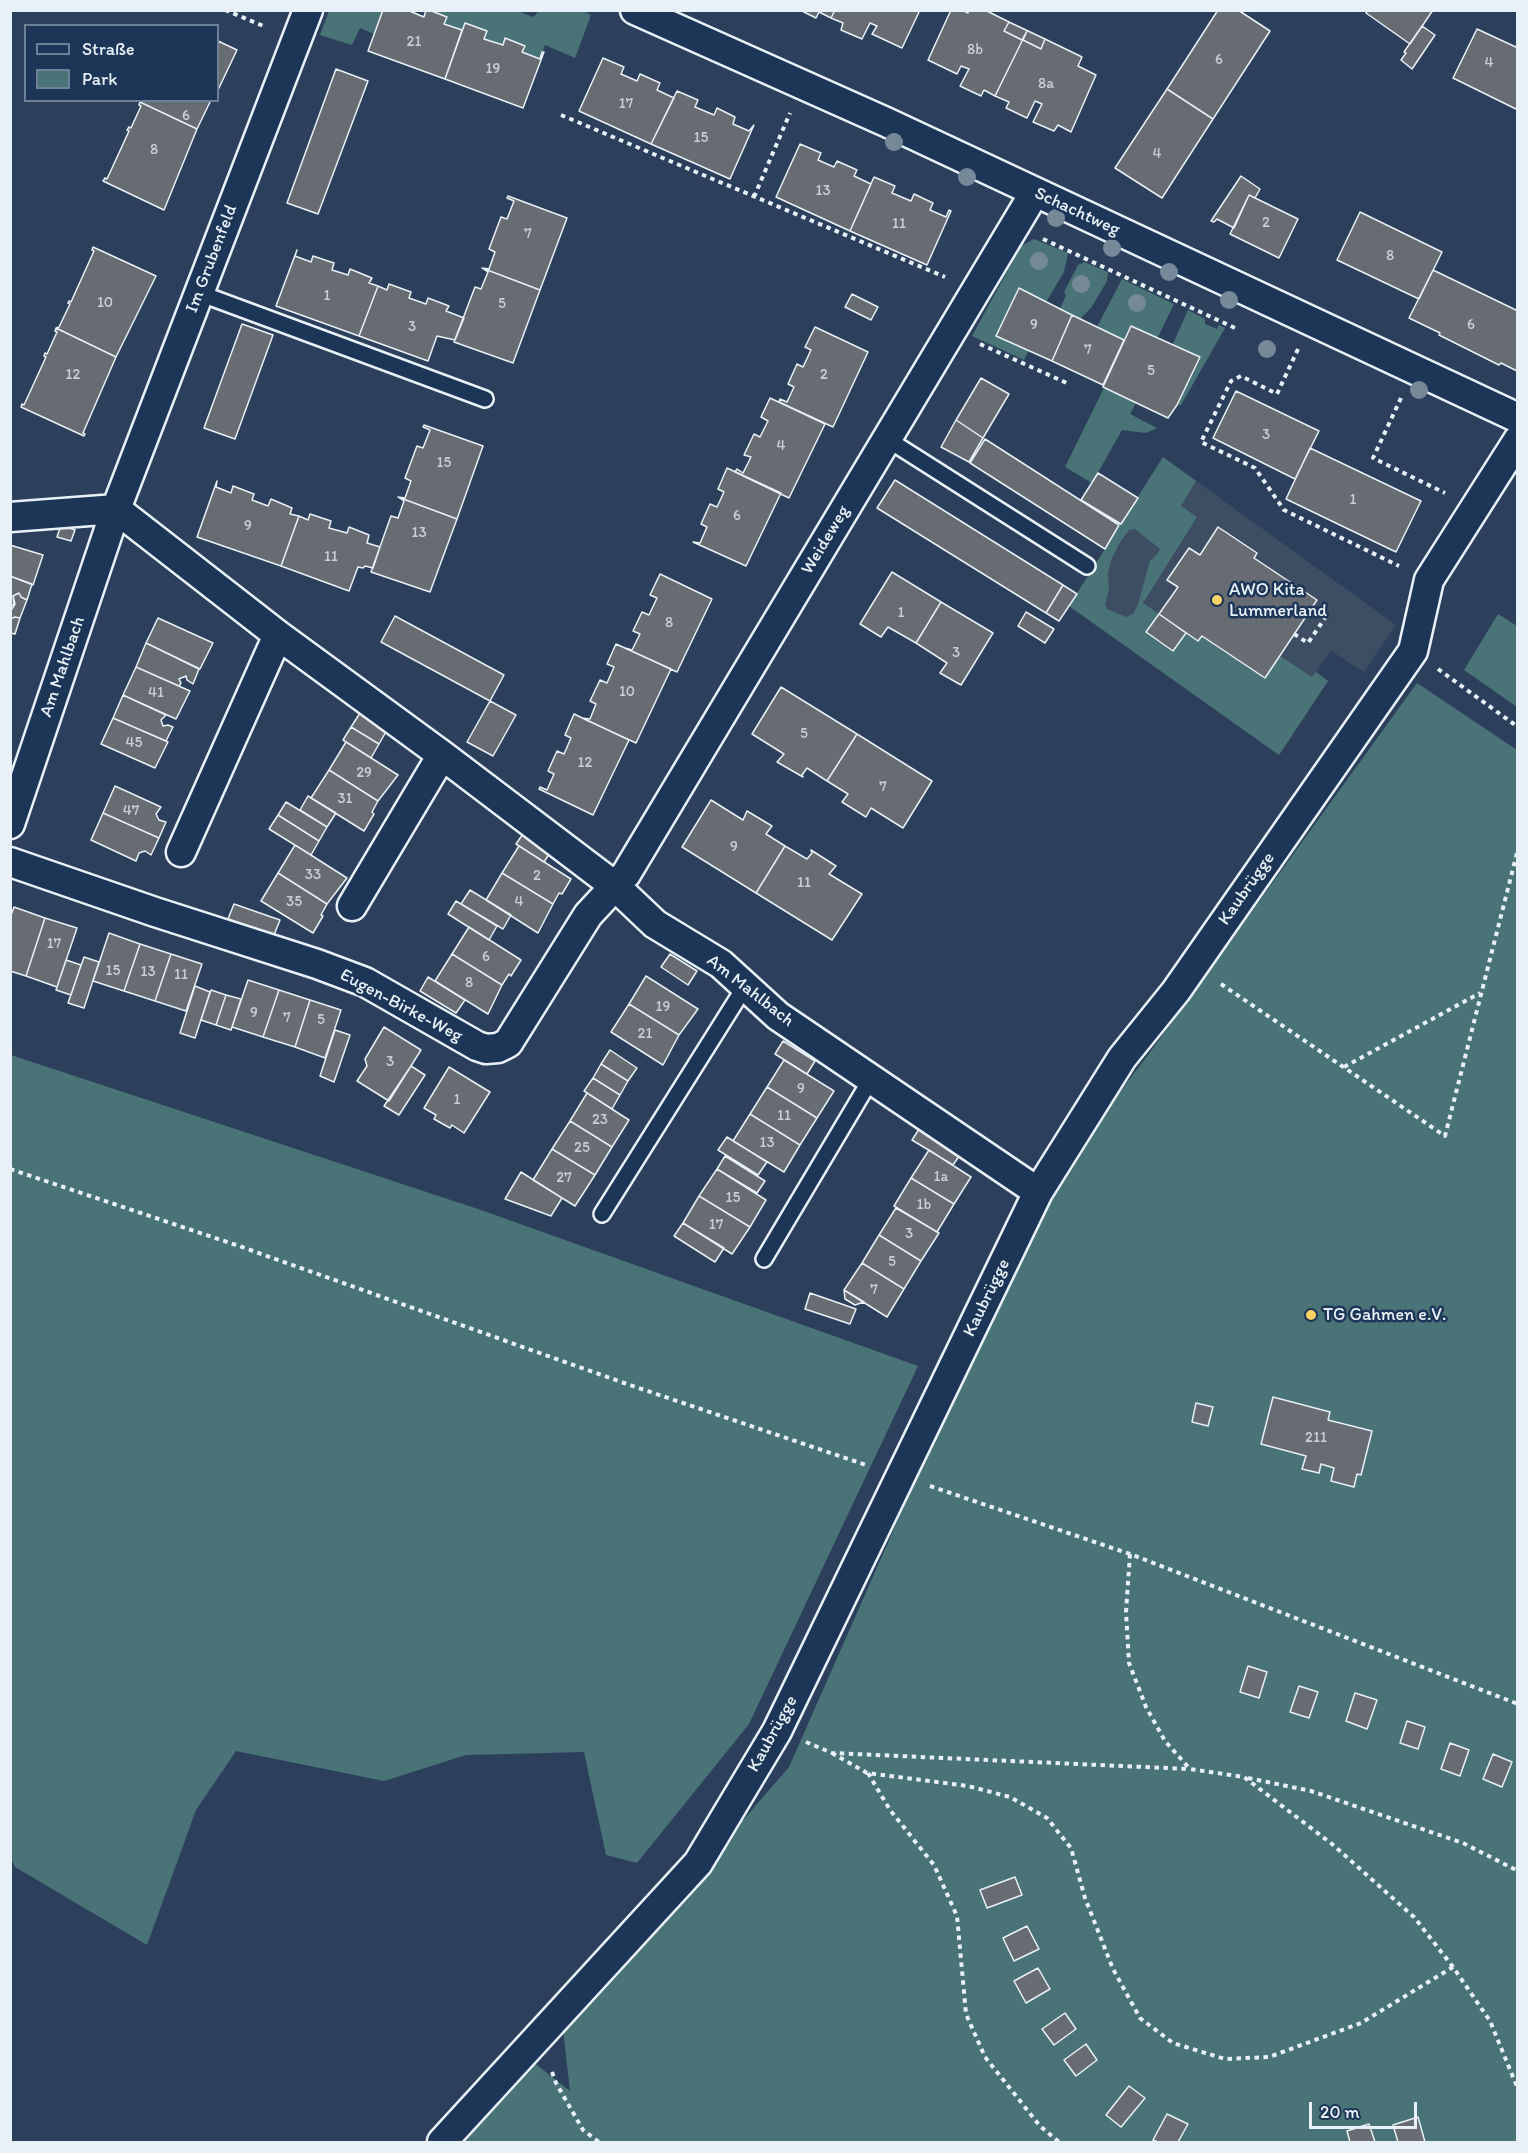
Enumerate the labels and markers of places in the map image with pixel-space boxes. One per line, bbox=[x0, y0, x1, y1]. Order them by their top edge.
place label: AWO Kita Lummerland bbox=[1229, 579, 1327, 622]
marker: AWO Kita Lummerland bbox=[1210, 593, 1224, 607]
place label: TG Gahmen e.V. bbox=[1323, 1304, 1446, 1326]
marker: TG Gahmen e.V. bbox=[1304, 1308, 1318, 1322]

